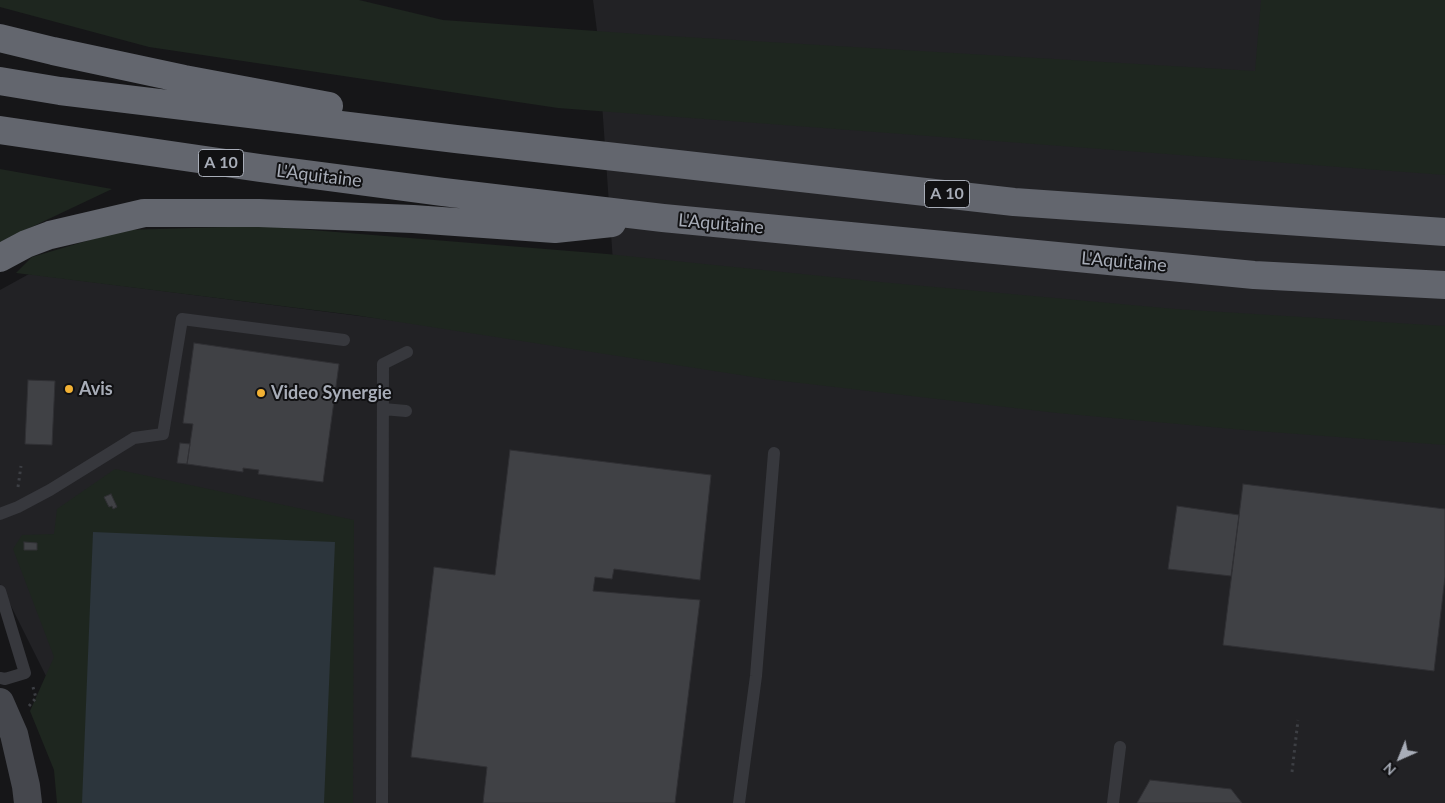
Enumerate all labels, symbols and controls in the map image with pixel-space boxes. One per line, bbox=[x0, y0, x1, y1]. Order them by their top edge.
road number: A 10 bbox=[198, 150, 244, 177]
street label: L'Aquitaine bbox=[275, 160, 363, 192]
road number: A 10 bbox=[924, 180, 970, 208]
street label: L'Aquitaine bbox=[677, 210, 765, 238]
street label: L'Aquitaine bbox=[1080, 248, 1168, 276]
place label: Avis bbox=[79, 378, 113, 400]
place label: Video Synergie bbox=[271, 382, 392, 404]
marker: Avis bbox=[63, 383, 75, 395]
marker: Video Synergie bbox=[255, 387, 267, 399]
north arrow bbox=[1375, 733, 1425, 783]
text: N bbox=[1379, 759, 1399, 779]

